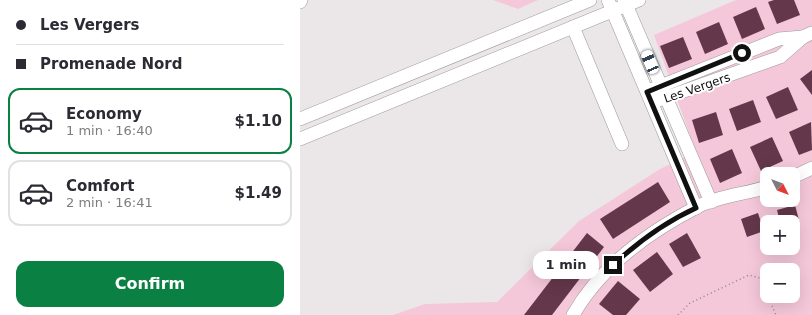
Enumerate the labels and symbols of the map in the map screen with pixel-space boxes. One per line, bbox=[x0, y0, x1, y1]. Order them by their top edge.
route start bbox=[733, 44, 751, 62]
car bbox=[640, 49, 660, 75]
street label: Les Vergers bbox=[662, 70, 732, 106]
north arrow bbox=[760, 167, 800, 207]
callout: 1 min bbox=[533, 251, 599, 279]
route end bbox=[604, 256, 622, 274]

